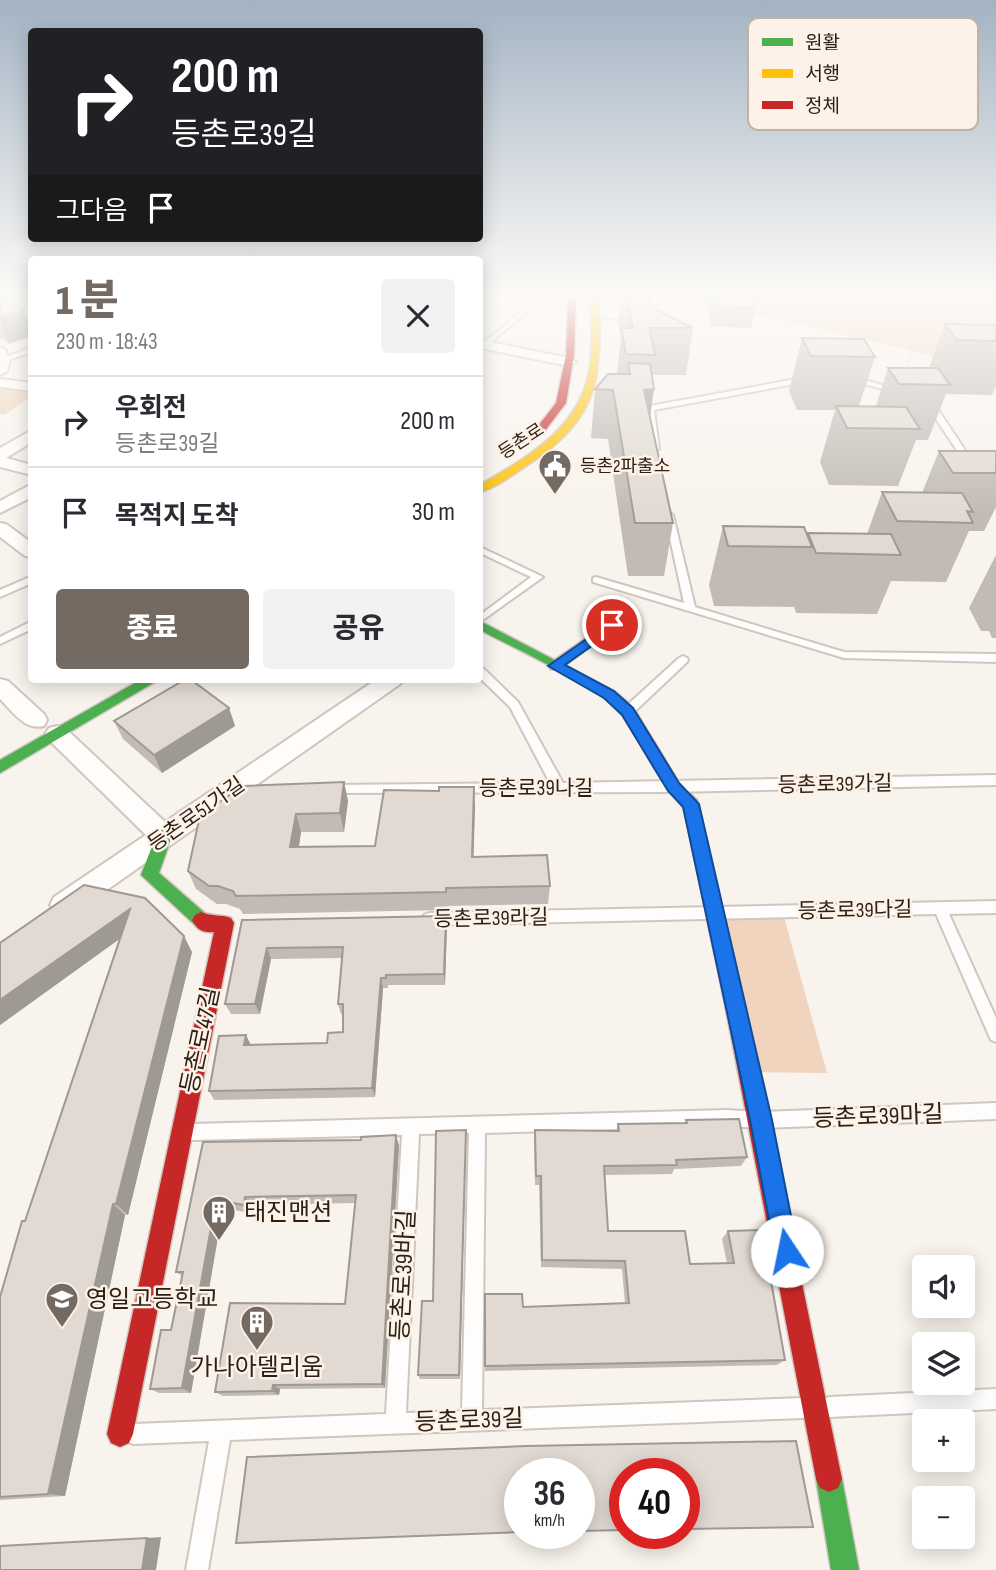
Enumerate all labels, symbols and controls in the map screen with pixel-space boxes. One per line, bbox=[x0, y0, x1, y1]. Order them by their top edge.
legend bbox=[748, 18, 978, 130]
text: 원활 bbox=[805, 32, 840, 55]
text: 200 m bbox=[171, 48, 279, 107]
icon: right bbox=[56, 56, 147, 147]
text: 서행 bbox=[805, 63, 840, 86]
text: 정체 bbox=[805, 95, 840, 118]
text: 등촌로39길 bbox=[171, 116, 316, 155]
icon: arrive bbox=[142, 189, 180, 227]
text: 그다음 bbox=[56, 196, 128, 227]
text: 1 분 bbox=[56, 276, 118, 327]
button: close bbox=[381, 279, 455, 353]
text: 230 m · 18:43 bbox=[56, 328, 158, 356]
text: 우회전 bbox=[115, 393, 187, 424]
icon: right bbox=[56, 403, 94, 441]
text: 200 m bbox=[400, 406, 455, 437]
street label: 등촌로 bbox=[495, 419, 548, 464]
text: 등촌로39길 bbox=[115, 430, 219, 458]
public building icon: 등촌2파출소 bbox=[536, 447, 574, 496]
place label: 등촌2파출소 bbox=[580, 456, 670, 477]
icon: arrive bbox=[56, 494, 94, 532]
text: 30 m bbox=[412, 497, 455, 528]
text: 목적지 도착 bbox=[115, 501, 239, 532]
button: 종료 bbox=[56, 589, 249, 669]
button: 공유 bbox=[263, 589, 455, 669]
pin bbox=[582, 595, 642, 655]
icon: arrive bbox=[593, 606, 631, 644]
street label: 등촌로39가길 bbox=[777, 771, 893, 798]
street label: 등촌로51가길 bbox=[143, 772, 249, 857]
street label: 등촌로39나길 bbox=[479, 776, 593, 801]
street label: 등촌로39다길 bbox=[797, 897, 913, 924]
street label: 등촌로39라길 bbox=[433, 905, 549, 932]
street label: 등촌로47길 bbox=[175, 984, 226, 1096]
street label: 등촌로39마길 bbox=[812, 1100, 944, 1133]
building icon: 태진맨션 bbox=[200, 1193, 238, 1242]
place label: 태진맨션 bbox=[244, 1198, 332, 1227]
street label: 등촌로39바길 bbox=[386, 1209, 421, 1341]
position arrow bbox=[750, 1214, 824, 1288]
map controls bbox=[912, 1255, 975, 1549]
button: sound bbox=[912, 1255, 975, 1318]
school or university icon: 영일고등학교 bbox=[43, 1280, 81, 1329]
place label: 영일고등학교 bbox=[86, 1285, 218, 1314]
building icon: 가나아델리움 bbox=[238, 1303, 276, 1352]
button: layers bbox=[912, 1332, 975, 1395]
place label: 가나아델리움 bbox=[191, 1353, 323, 1382]
street label: 등촌로39길 bbox=[414, 1404, 524, 1437]
button: + bbox=[912, 1409, 975, 1472]
speed limit sign: 40 bbox=[609, 1458, 700, 1549]
text: 36 bbox=[533, 1473, 566, 1516]
button: − bbox=[912, 1486, 975, 1549]
text: km/h bbox=[534, 1510, 565, 1531]

